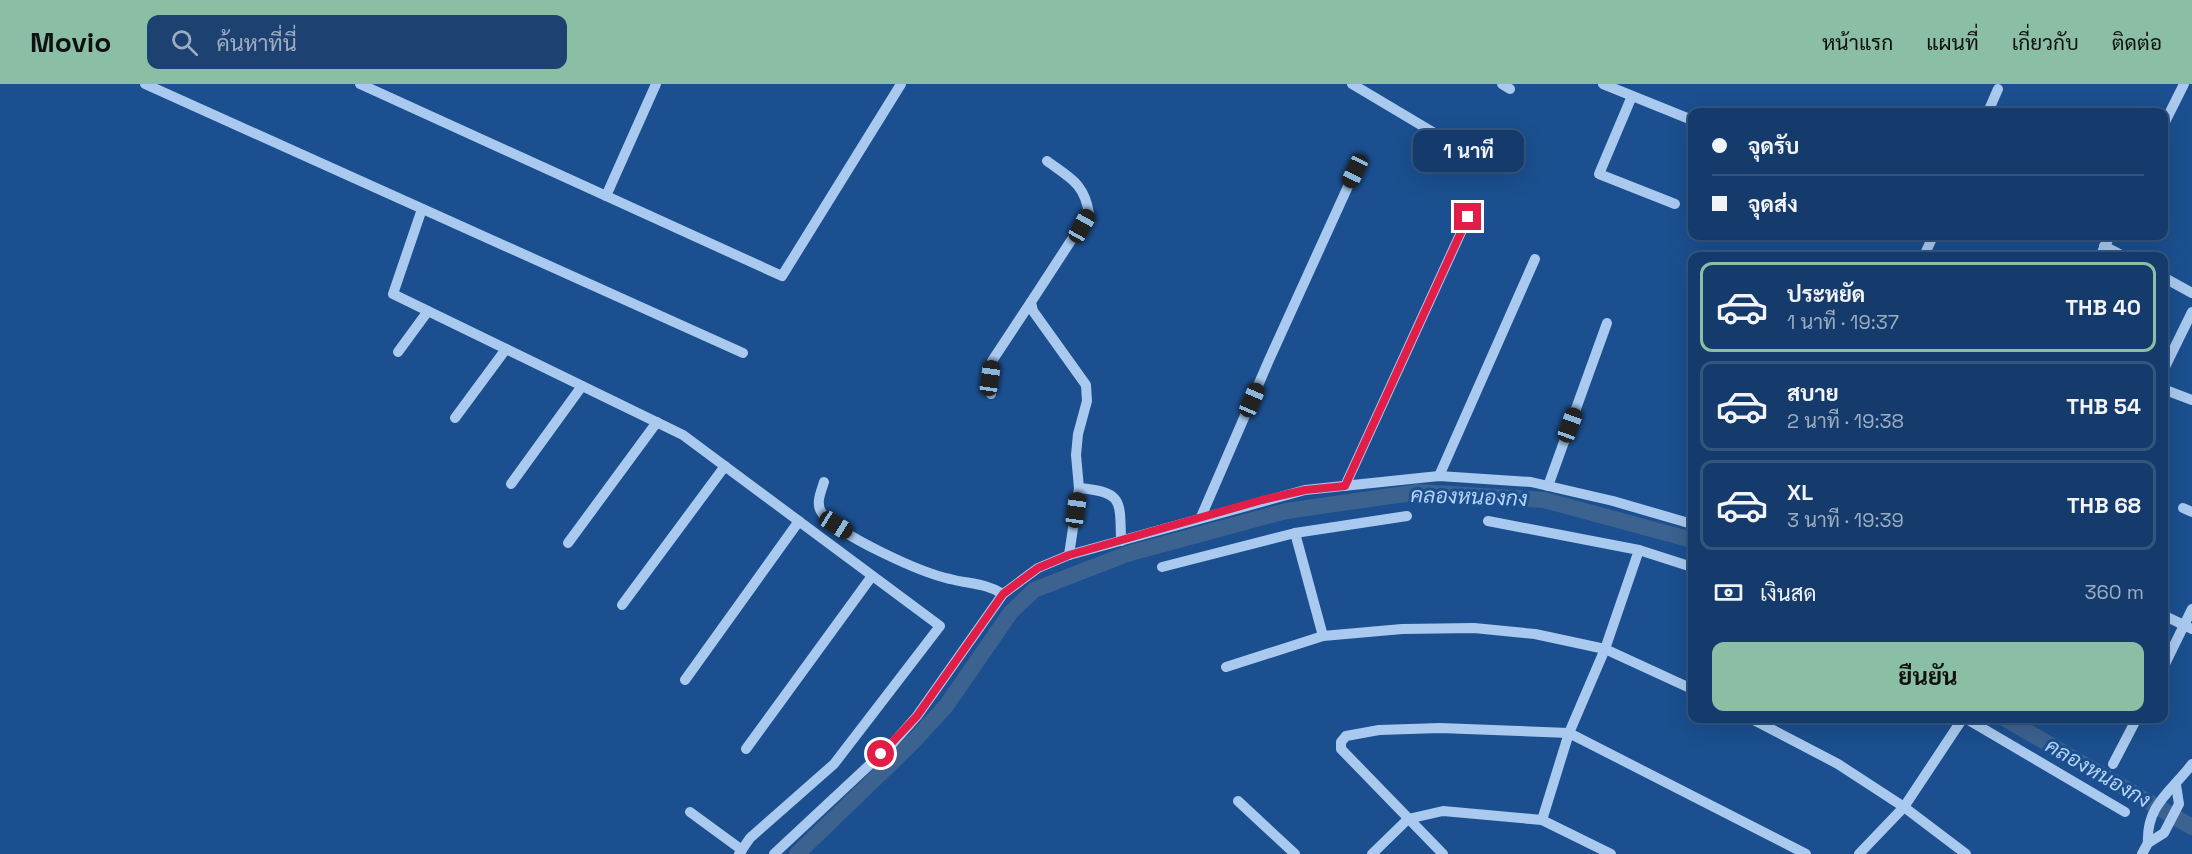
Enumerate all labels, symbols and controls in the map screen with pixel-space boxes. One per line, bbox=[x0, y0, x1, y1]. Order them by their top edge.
search box bbox=[147, 15, 567, 69]
text: Movio bbox=[30, 24, 111, 60]
icon: search bbox=[168, 26, 201, 59]
text: ค้นหาที่นี่ bbox=[216, 29, 297, 57]
text: หน้าแรก bbox=[1822, 29, 1893, 56]
text: แผนที่ bbox=[1926, 29, 1979, 56]
text: เกี่ยวกับ bbox=[2012, 29, 2079, 56]
text: ติดต่อ bbox=[2112, 29, 2162, 56]
callout: 1 นาที bbox=[1412, 130, 1524, 172]
text: จุดรับ bbox=[1748, 132, 1799, 160]
text: 1 นาที bbox=[1443, 138, 1494, 164]
car bbox=[1339, 151, 1371, 191]
text: จุดส่ง bbox=[1748, 190, 1798, 218]
route end bbox=[1454, 203, 1481, 230]
car bbox=[1065, 206, 1099, 246]
icon: car bbox=[1715, 280, 1769, 334]
text: ประหยัด bbox=[1787, 280, 1865, 308]
text: THB 40 bbox=[2065, 293, 2141, 321]
text: 1 นาที · 19:37 bbox=[1787, 309, 1899, 335]
car bbox=[979, 359, 1001, 397]
icon: car bbox=[1715, 379, 1769, 433]
text: สบาย bbox=[1787, 379, 1839, 407]
car bbox=[1237, 380, 1267, 420]
text: THB 54 bbox=[2066, 392, 2141, 420]
car bbox=[1555, 405, 1585, 445]
text: 2 นาที · 19:38 bbox=[1787, 408, 1904, 434]
icon: car bbox=[1715, 478, 1769, 532]
text: XL bbox=[1787, 478, 1813, 506]
water label: คลองหนองกง bbox=[1410, 481, 1528, 512]
car bbox=[1065, 491, 1087, 529]
text: THB 68 bbox=[2067, 491, 2141, 519]
text: 3 นาที · 19:39 bbox=[1787, 507, 1904, 533]
car bbox=[816, 508, 856, 542]
icon: cash bbox=[1712, 576, 1745, 609]
text: เงินสด bbox=[1760, 579, 1817, 607]
text: 360 m bbox=[2085, 579, 2144, 605]
button: ยืนยัน bbox=[1712, 642, 2144, 711]
water label: คลองหนองกง bbox=[2041, 732, 2156, 813]
route start bbox=[867, 740, 894, 767]

